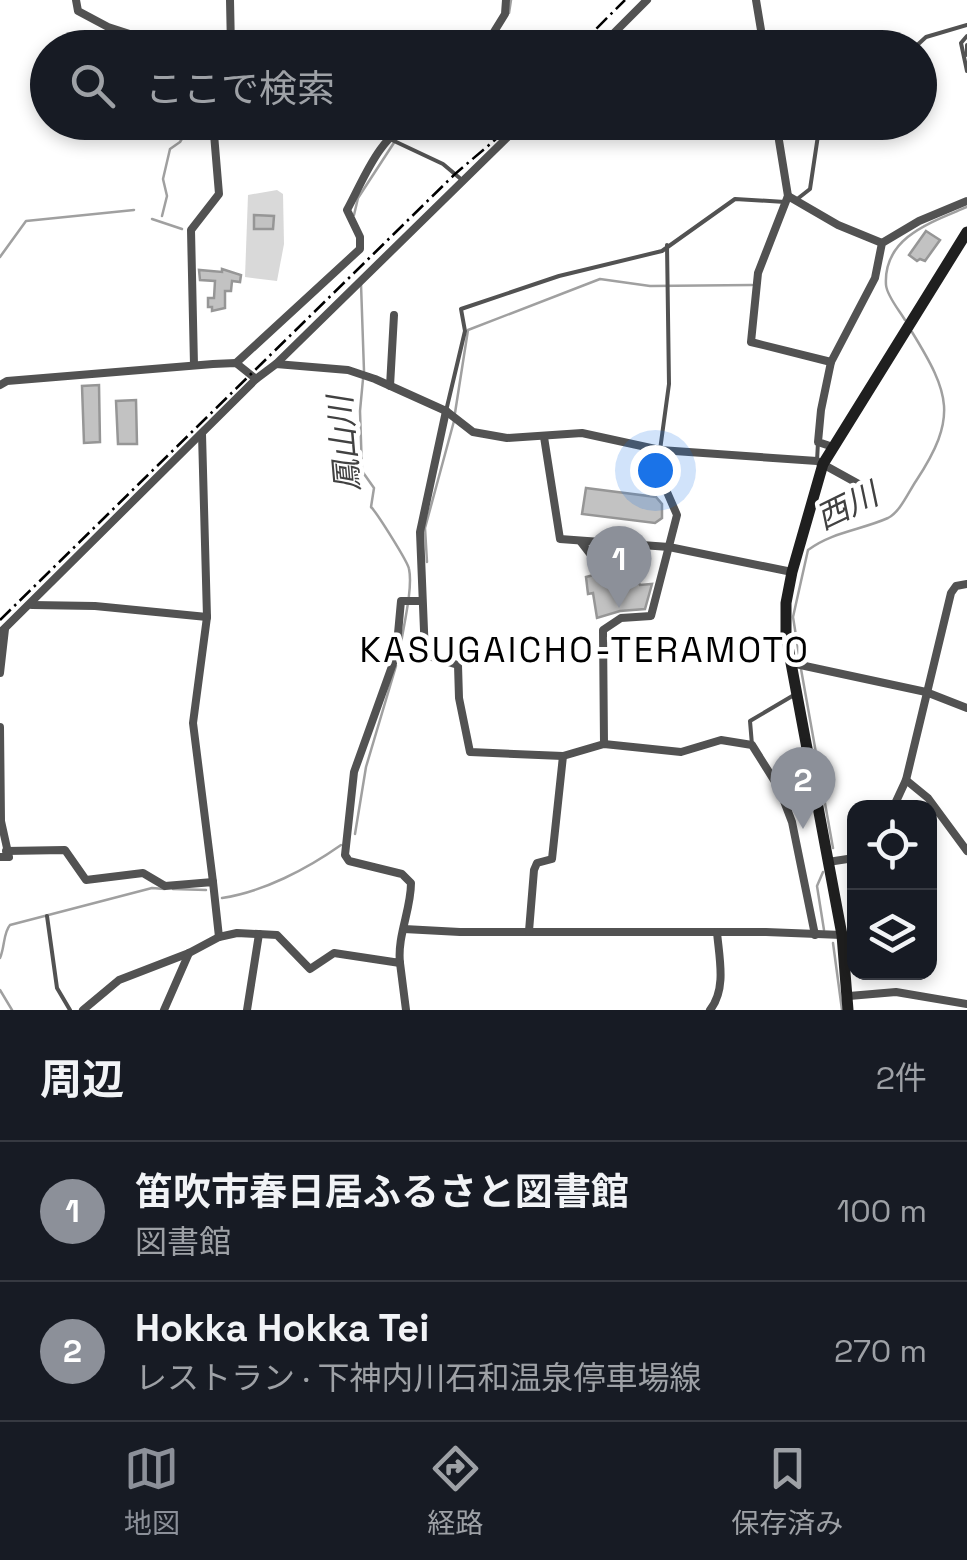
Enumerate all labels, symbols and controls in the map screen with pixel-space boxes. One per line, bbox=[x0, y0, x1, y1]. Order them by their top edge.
search box bbox=[30, 30, 937, 140]
icon: search bbox=[65, 58, 120, 113]
text: ここで検索 bbox=[145, 65, 335, 113]
water label: 鳳山川 bbox=[320, 391, 368, 494]
your location bbox=[630, 445, 681, 496]
water label: 西川 bbox=[809, 473, 887, 538]
pin: 1 bbox=[586, 526, 652, 608]
district label: KASUGAICHO-TERAMOTO bbox=[359, 628, 811, 672]
pin: 2 bbox=[770, 746, 836, 829]
map controls bbox=[847, 800, 937, 980]
button: locate bbox=[847, 800, 937, 890]
button: layers bbox=[847, 890, 937, 980]
text: 周辺 bbox=[40, 1053, 124, 1106]
text: 2件 bbox=[876, 1058, 927, 1098]
text: 笛吹市春日居ふるさと図書館 bbox=[135, 1168, 629, 1216]
text: 1 bbox=[65, 1191, 80, 1231]
text: 100 m bbox=[837, 1191, 927, 1231]
text: 図書館 bbox=[135, 1222, 231, 1262]
text: Hokka Hokka Tei bbox=[135, 1304, 429, 1352]
text: 2 bbox=[63, 1331, 82, 1371]
text: 270 m bbox=[834, 1331, 927, 1371]
text: レストラン · 下神内川石和温泉停車場線 bbox=[135, 1358, 701, 1398]
tab: 地図 bbox=[124, 1441, 180, 1541]
tab: 経路 bbox=[427, 1441, 483, 1541]
tab: 保存済み bbox=[731, 1441, 843, 1541]

